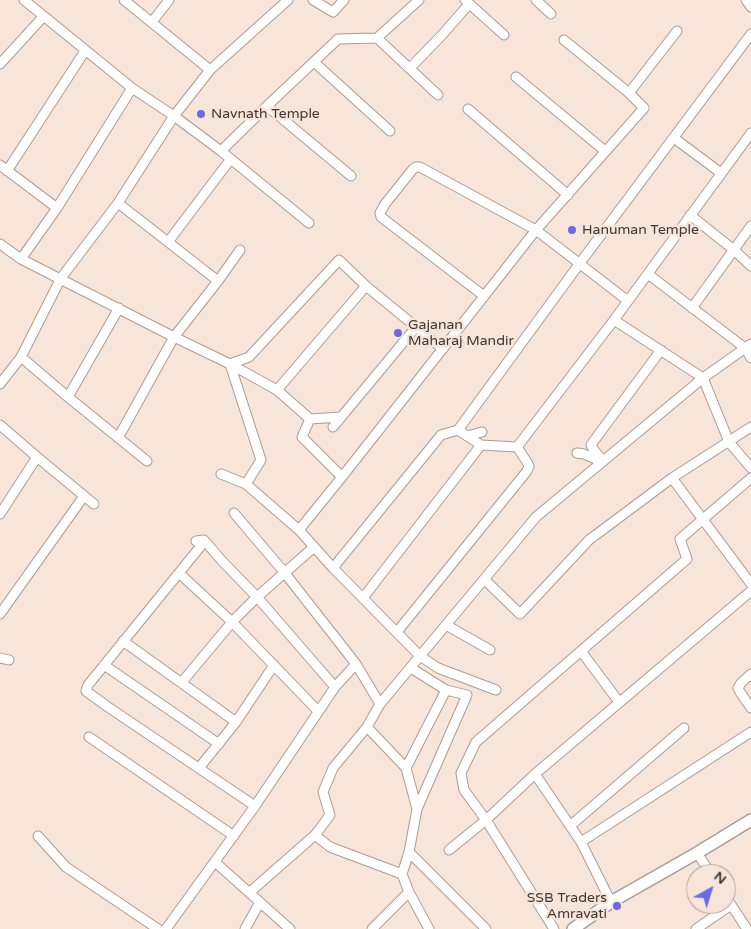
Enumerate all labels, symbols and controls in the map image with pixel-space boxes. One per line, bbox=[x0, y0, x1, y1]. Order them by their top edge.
place label: Navnath Temple bbox=[211, 106, 320, 122]
marker: Navnath Temple bbox=[195, 108, 207, 120]
place label: Hanuman Temple bbox=[582, 222, 699, 238]
marker: Hanuman Temple bbox=[566, 224, 578, 236]
place label: Gajanan Maharaj Mandir bbox=[408, 317, 514, 350]
marker: Gajanan Maharaj Mandir bbox=[392, 327, 404, 339]
north arrow bbox=[686, 864, 736, 914]
text: N bbox=[710, 868, 730, 888]
place label: SSB Traders Amravati bbox=[527, 890, 607, 922]
marker: SSB Traders Amravati bbox=[611, 900, 623, 912]

